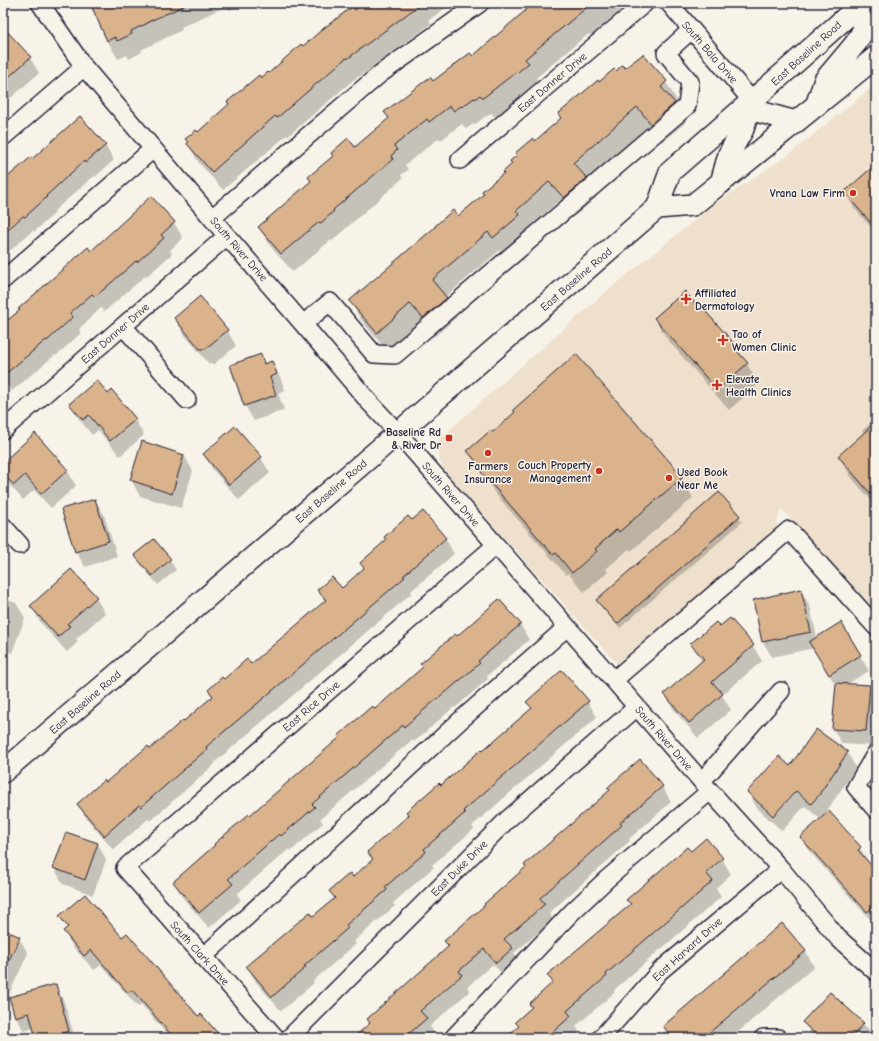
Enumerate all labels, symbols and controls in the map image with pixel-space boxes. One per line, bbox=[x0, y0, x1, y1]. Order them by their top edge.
street label: East Baseline Road bbox=[768, 18, 844, 88]
street label: South Bala Drive bbox=[679, 19, 740, 86]
street label: East Donner Drive bbox=[515, 50, 590, 115]
place label: Vrana Law Firm bbox=[770, 187, 845, 200]
marker: Vrana Law Firm bbox=[848, 188, 858, 198]
street label: South River Drive bbox=[207, 215, 270, 284]
street label: East Baseline Road bbox=[538, 245, 615, 314]
place label: Affiliated Dermatology bbox=[695, 287, 754, 313]
marker: Affiliated Dermatology bbox=[680, 293, 692, 305]
street label: East Donner Drive bbox=[79, 300, 152, 366]
place label: Tao of Women Clinic bbox=[732, 328, 796, 354]
marker: Tao of Women Clinic bbox=[717, 334, 729, 346]
place label: Elevate Health Clinics bbox=[726, 373, 791, 399]
marker: Elevate Health Clinics bbox=[711, 379, 723, 391]
place label: Baseline Rd & River Dr bbox=[386, 426, 442, 452]
marker: Baseline Rd & River Dr bbox=[444, 433, 454, 443]
marker: Farmers Insurance bbox=[483, 448, 493, 458]
street label: East Baseline Road bbox=[293, 457, 370, 526]
place label: Couch Property Management bbox=[518, 459, 591, 485]
street label: South River Drive bbox=[419, 460, 482, 529]
place label: Farmers Insurance bbox=[464, 460, 512, 486]
marker: Couch Property Management bbox=[594, 466, 604, 476]
place label: Used Book Near Me bbox=[677, 466, 728, 492]
marker: Used Book Near Me bbox=[664, 473, 674, 483]
street label: East Baseline Road bbox=[47, 668, 124, 737]
street label: East Rice Drive bbox=[280, 678, 343, 735]
street label: South River Drive bbox=[632, 704, 695, 773]
street label: East Duke Drive bbox=[429, 837, 491, 899]
street label: East Harvard Drive bbox=[650, 914, 725, 984]
street label: South Clark Drive bbox=[167, 918, 232, 989]

